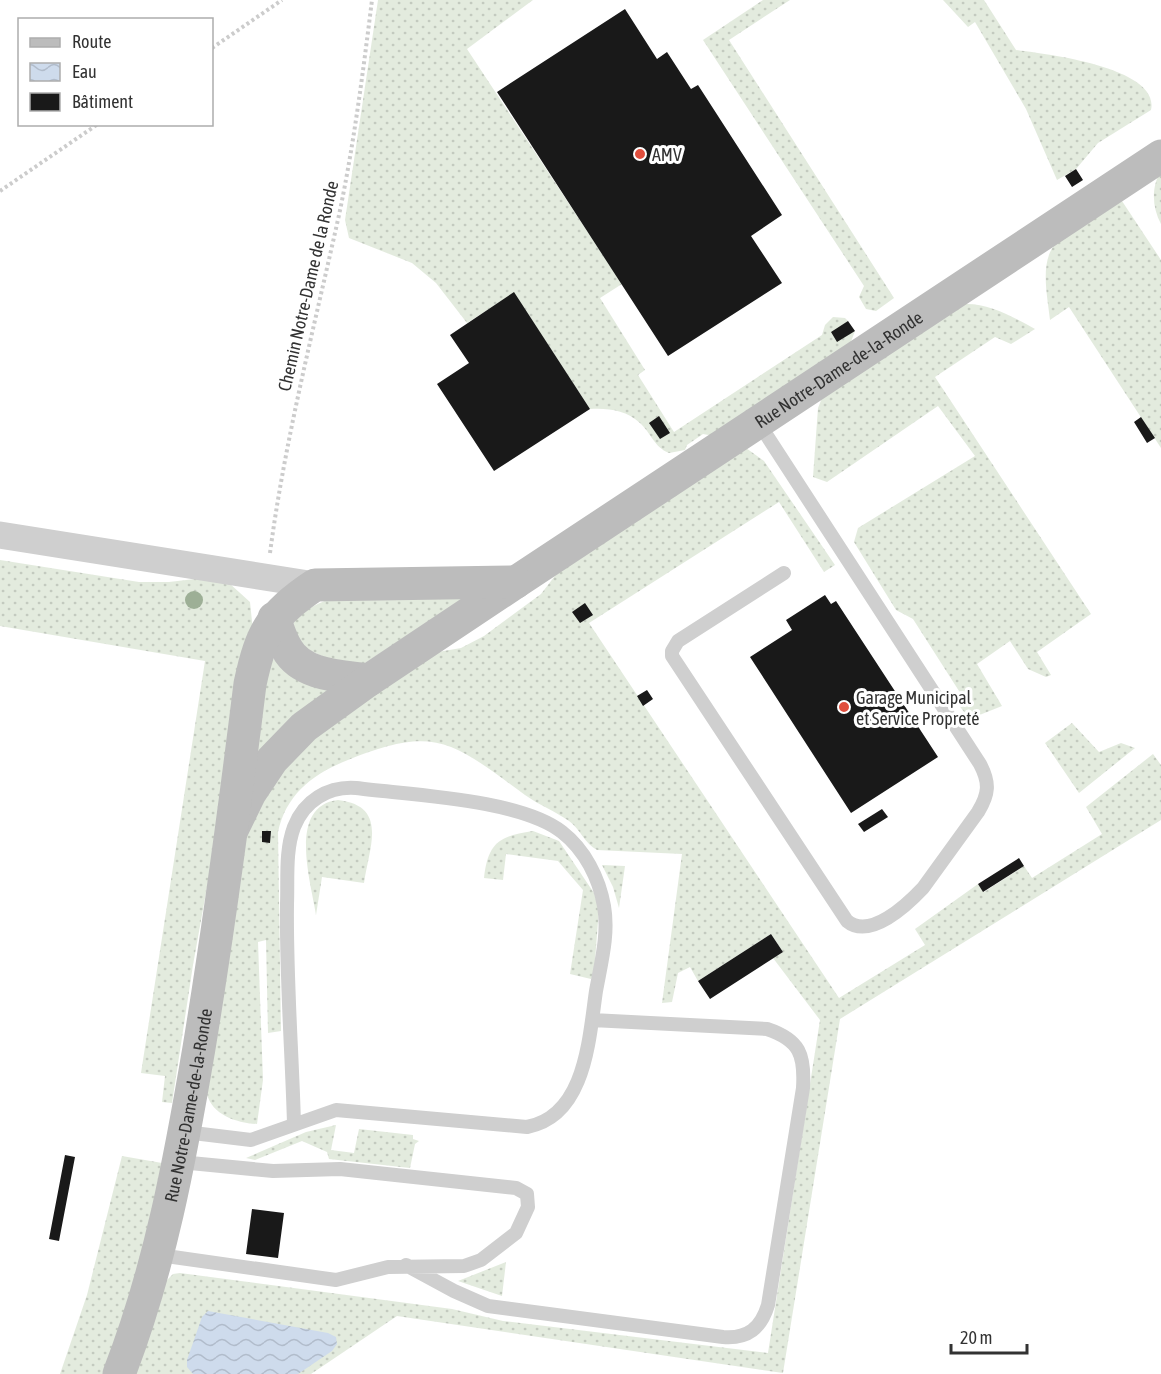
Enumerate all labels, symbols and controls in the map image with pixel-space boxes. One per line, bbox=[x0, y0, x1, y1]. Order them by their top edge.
legend bbox=[18, 18, 213, 126]
text: Route bbox=[72, 31, 111, 52]
text: Eau bbox=[72, 61, 97, 82]
text: Bâtiment bbox=[72, 91, 133, 112]
place label: AMV bbox=[652, 144, 682, 165]
marker: AMV bbox=[633, 147, 647, 161]
street label: Chemin Notre-Dame de la Ronde bbox=[274, 179, 342, 393]
street label: Rue Notre-Dame-de-la-Ronde bbox=[751, 306, 926, 432]
place label: Garage Municipal et Service Propreté bbox=[856, 687, 980, 729]
marker: Garage Municipal et Service Propreté bbox=[837, 700, 851, 714]
street label: Rue Notre-Dame-de-la-Ronde bbox=[160, 1007, 216, 1204]
scale bar bbox=[951, 1317, 1028, 1355]
text: 20 m bbox=[960, 1327, 992, 1348]

